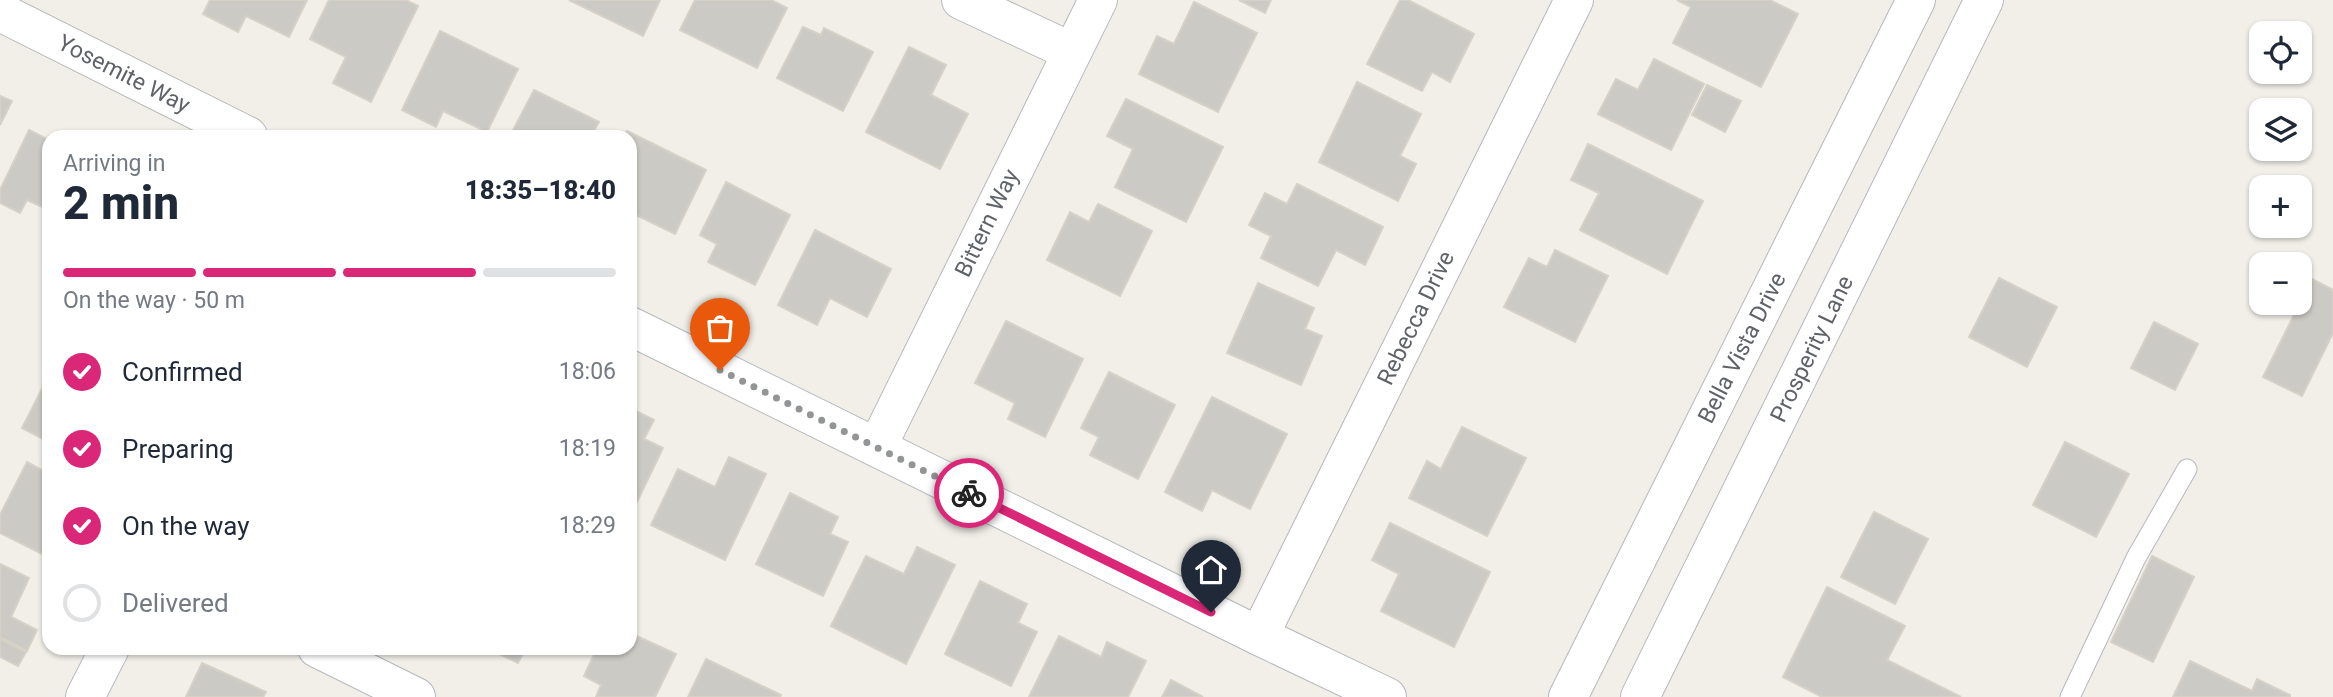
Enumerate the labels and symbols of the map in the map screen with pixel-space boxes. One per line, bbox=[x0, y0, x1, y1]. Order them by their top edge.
street label: Yosemite Way bbox=[53, 29, 195, 119]
street label: Bittern Way bbox=[949, 165, 1025, 281]
street label: Rebecca Drive bbox=[1372, 247, 1460, 389]
street label: Bella Vista Drive bbox=[1692, 268, 1792, 428]
street label: Prosperity Lane bbox=[1765, 271, 1859, 427]
pin bbox=[690, 298, 750, 370]
courier bbox=[934, 458, 1004, 528]
pin bbox=[1181, 540, 1241, 612]

